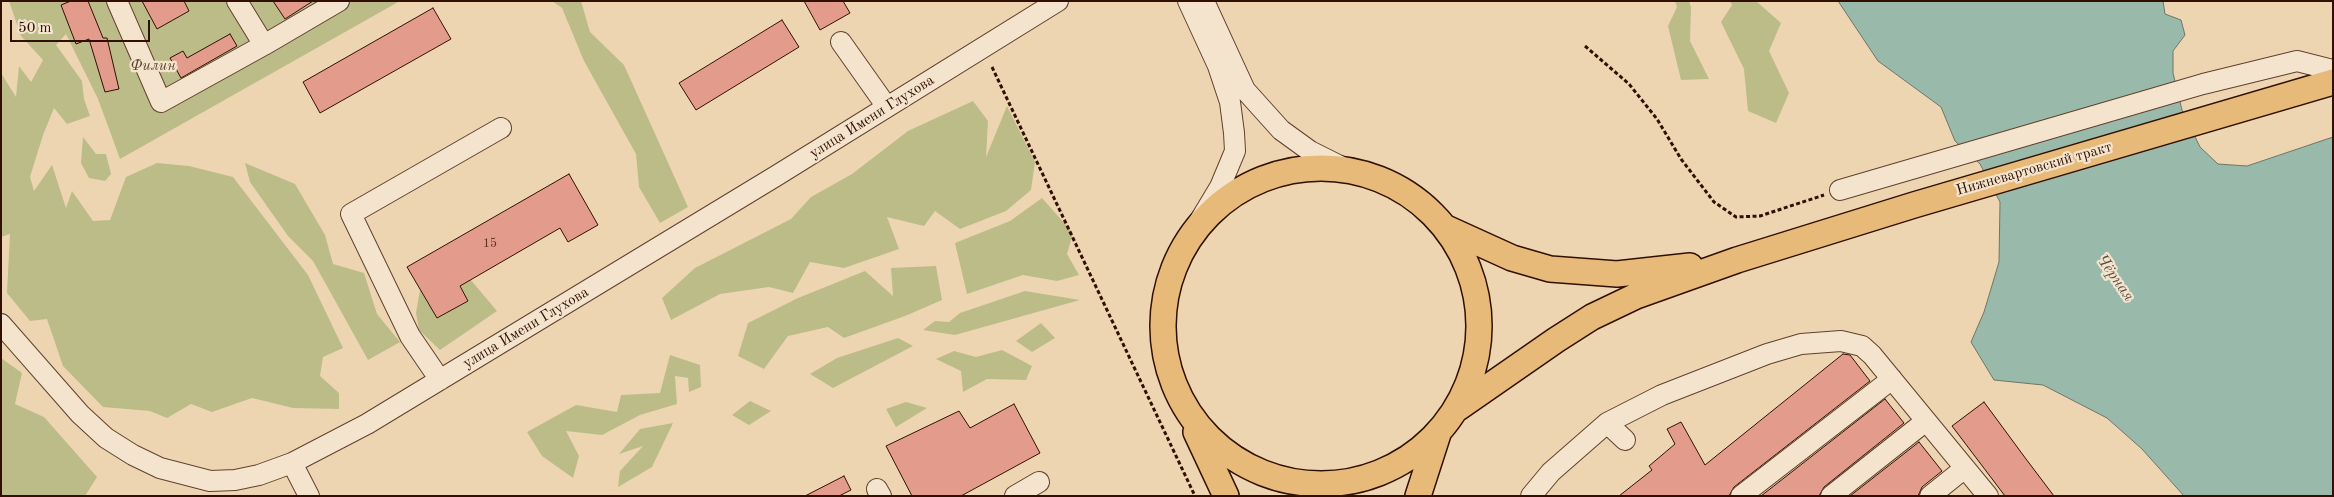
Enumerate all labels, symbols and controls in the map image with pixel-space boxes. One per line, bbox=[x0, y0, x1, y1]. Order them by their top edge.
scale bar bbox=[12, 10, 152, 42]
text: 50 m bbox=[18, 21, 52, 36]
park label: Филин bbox=[130, 57, 176, 75]
street label: улица Имени Глухова bbox=[806, 71, 938, 163]
street label: Нижневартовский тракт bbox=[1954, 138, 2114, 200]
house number: 15 bbox=[483, 237, 497, 251]
water label: Чёрная bbox=[2092, 251, 2138, 305]
street label: улица Имени Глухова bbox=[460, 283, 592, 373]

